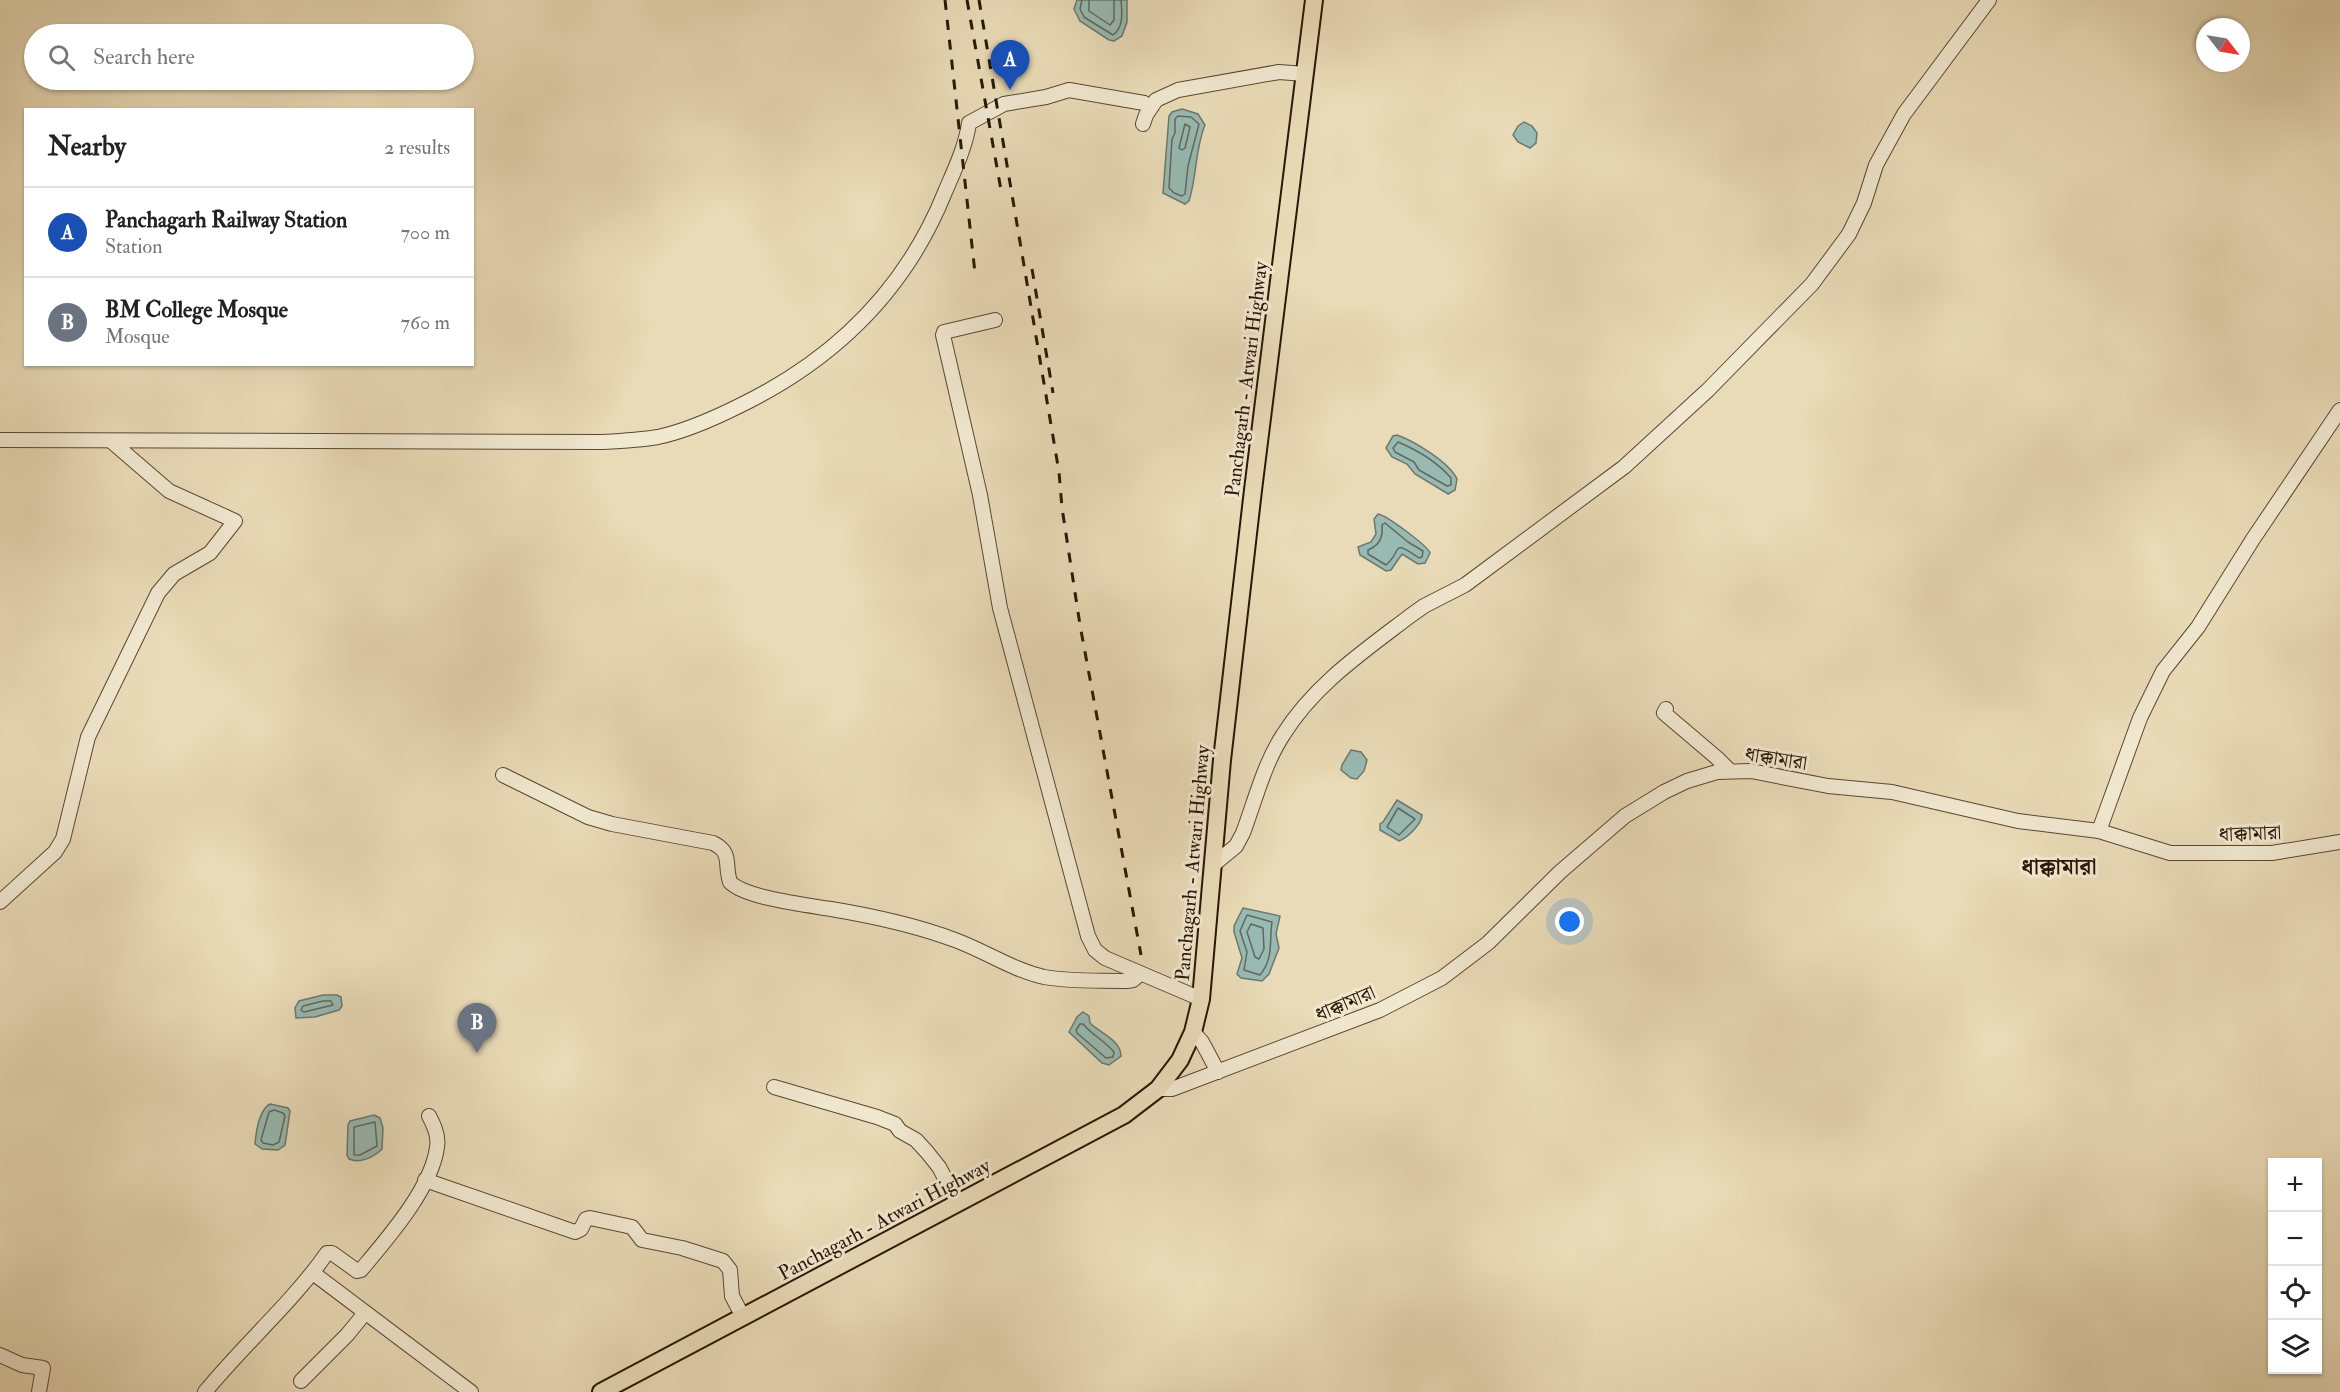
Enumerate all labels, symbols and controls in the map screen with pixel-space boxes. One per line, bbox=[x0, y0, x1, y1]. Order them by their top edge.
north arrow bbox=[2196, 18, 2250, 72]
search box bbox=[24, 24, 474, 90]
pin: A bbox=[990, 40, 1030, 90]
icon: search bbox=[45, 41, 78, 74]
text: Search here bbox=[93, 43, 195, 71]
text: Nearby bbox=[48, 131, 126, 163]
text: 2 results bbox=[384, 135, 450, 160]
text: Panchagarh Railway Station bbox=[105, 206, 347, 234]
text: A bbox=[61, 220, 74, 245]
text: 700 m bbox=[401, 220, 450, 245]
text: Station bbox=[105, 234, 162, 259]
street label: Panchagarh - Atwari Highway bbox=[1220, 259, 1273, 498]
text: BM College Mosque bbox=[105, 296, 288, 324]
text: B bbox=[61, 310, 74, 335]
text: 760 m bbox=[401, 310, 450, 335]
text: Mosque bbox=[105, 324, 170, 349]
street label: ধাক্কামারা bbox=[1743, 741, 1809, 776]
street label: Panchagarh - Atwari Highway bbox=[1170, 743, 1215, 982]
street label: ধাক্কামারা bbox=[2218, 820, 2282, 847]
district label: ধাক্কামারা bbox=[2022, 853, 2096, 881]
your location bbox=[1555, 907, 1584, 936]
street label: ধাক্কামারা bbox=[1312, 980, 1379, 1027]
pin: B bbox=[458, 1004, 496, 1053]
street label: Panchagarh - Atwari Highway bbox=[774, 1152, 996, 1286]
map controls bbox=[2268, 1158, 2322, 1374]
button: + bbox=[2268, 1158, 2322, 1212]
button: − bbox=[2268, 1212, 2322, 1266]
button: locate bbox=[2268, 1266, 2322, 1320]
button: layers bbox=[2268, 1320, 2322, 1374]

